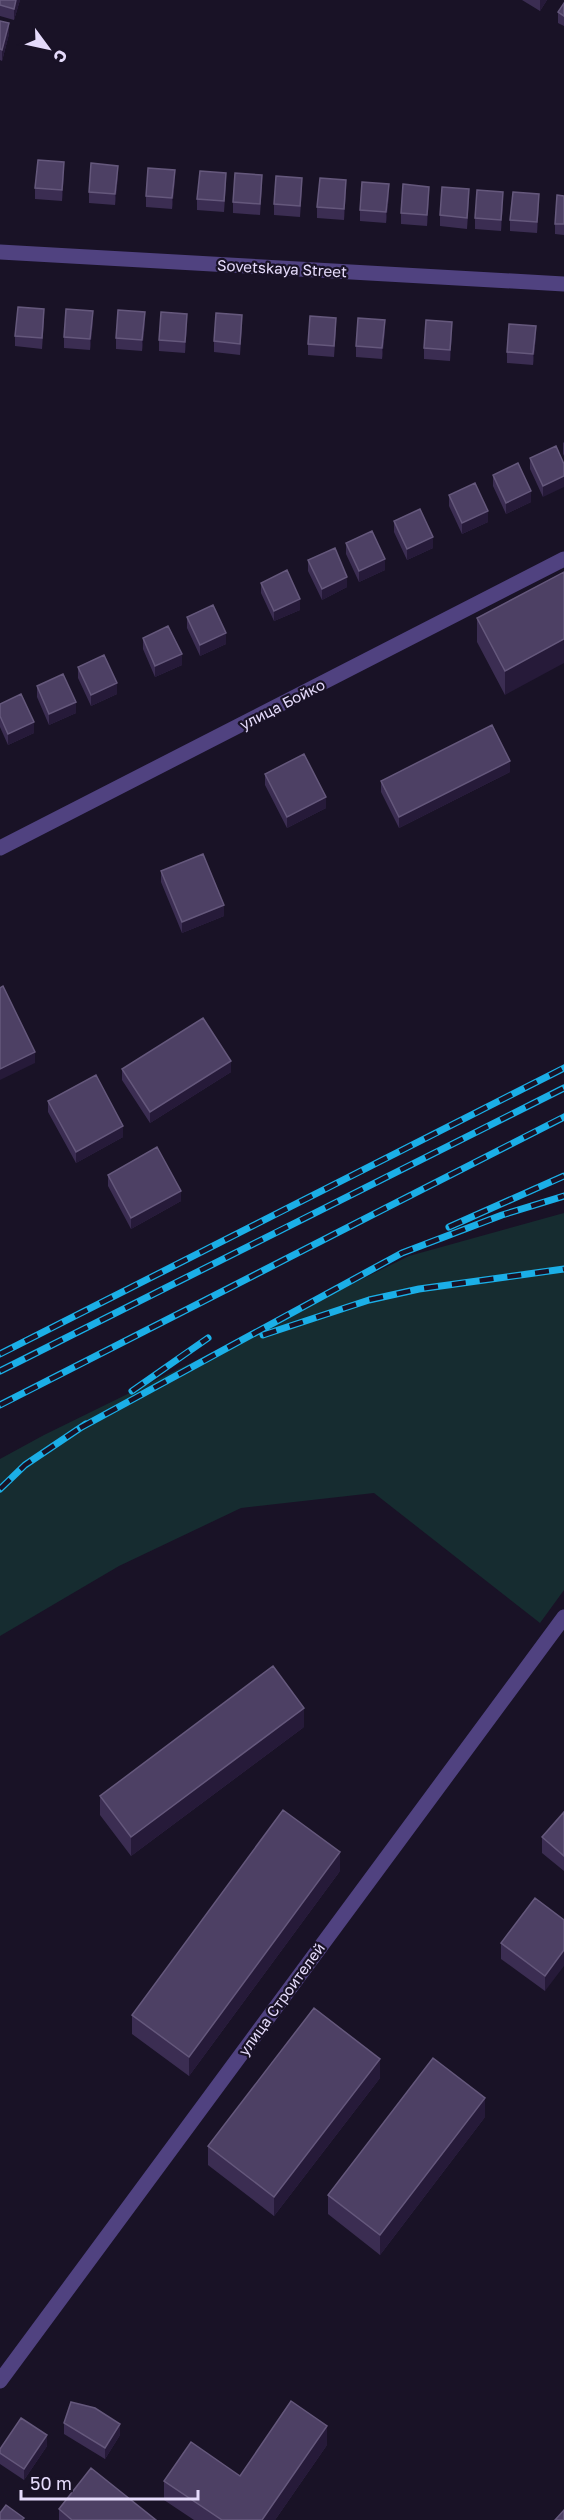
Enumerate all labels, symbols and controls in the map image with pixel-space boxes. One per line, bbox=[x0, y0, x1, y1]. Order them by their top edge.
north arrow bbox=[18, 18, 78, 78]
text: С bbox=[49, 46, 72, 66]
street label: Sovetskaya Street bbox=[217, 256, 347, 280]
street label: улица Бойко bbox=[236, 675, 328, 733]
street label: улица Строителей bbox=[234, 1939, 328, 2059]
scale bar bbox=[21, 2463, 198, 2501]
text: 50 m bbox=[30, 2472, 72, 2494]

